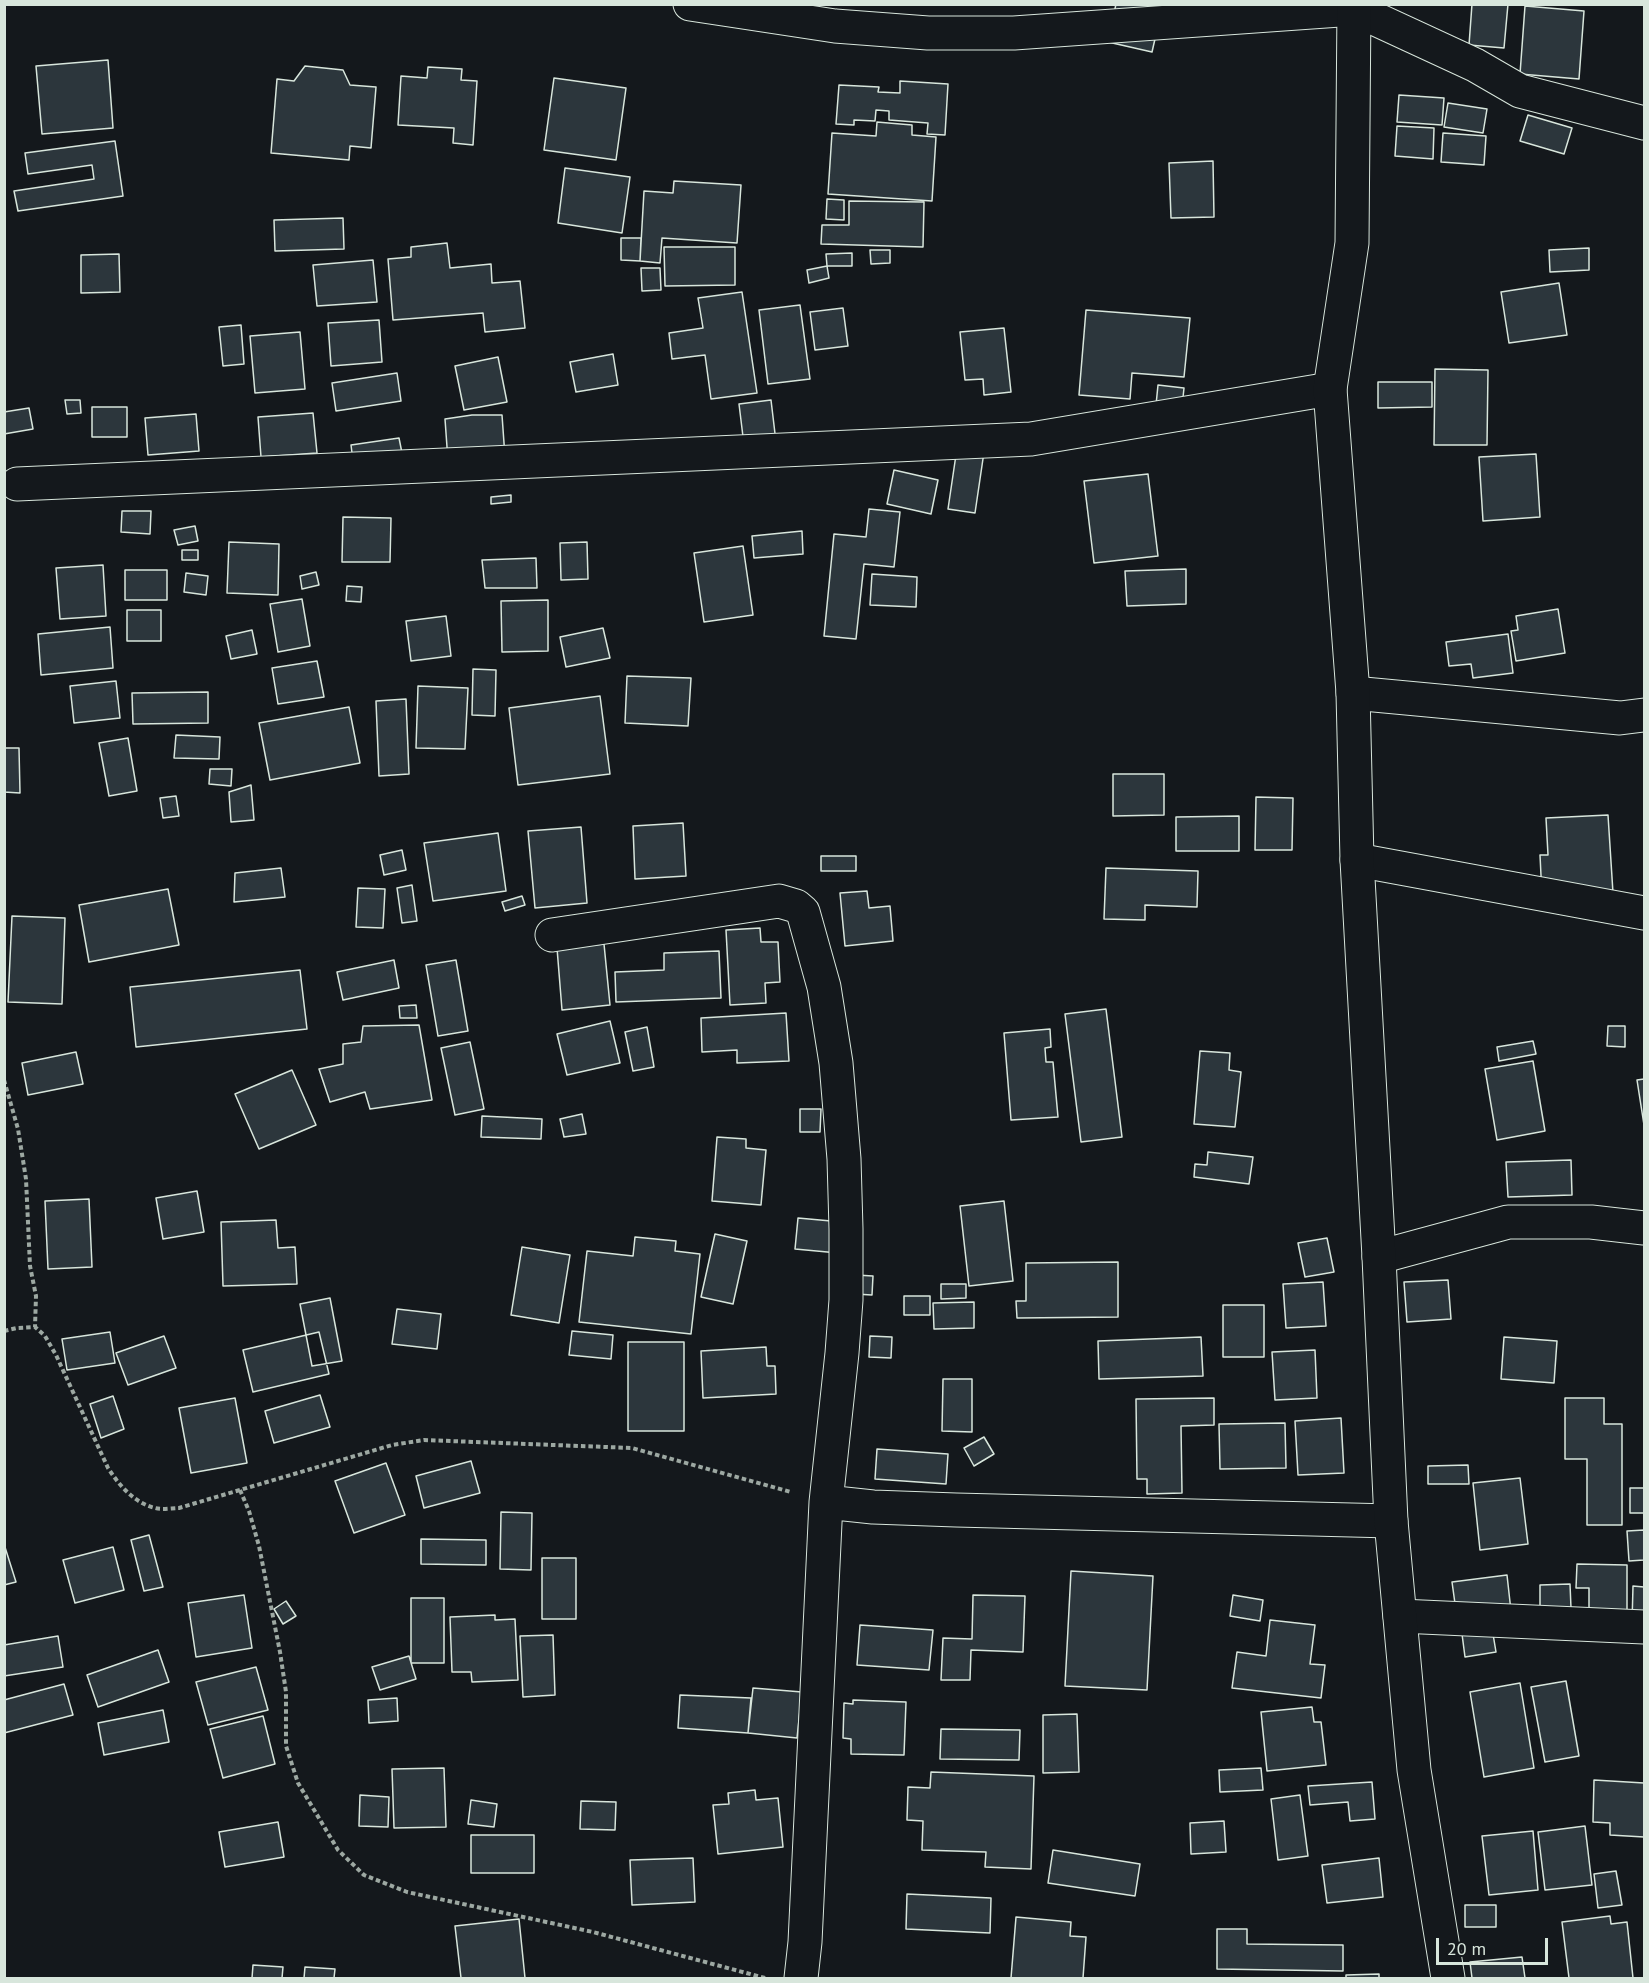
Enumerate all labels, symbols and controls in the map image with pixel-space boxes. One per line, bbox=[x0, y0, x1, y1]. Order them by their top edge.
scale bar bbox=[1439, 1926, 1552, 1964]
text: 20 m bbox=[1447, 1937, 1486, 1960]

